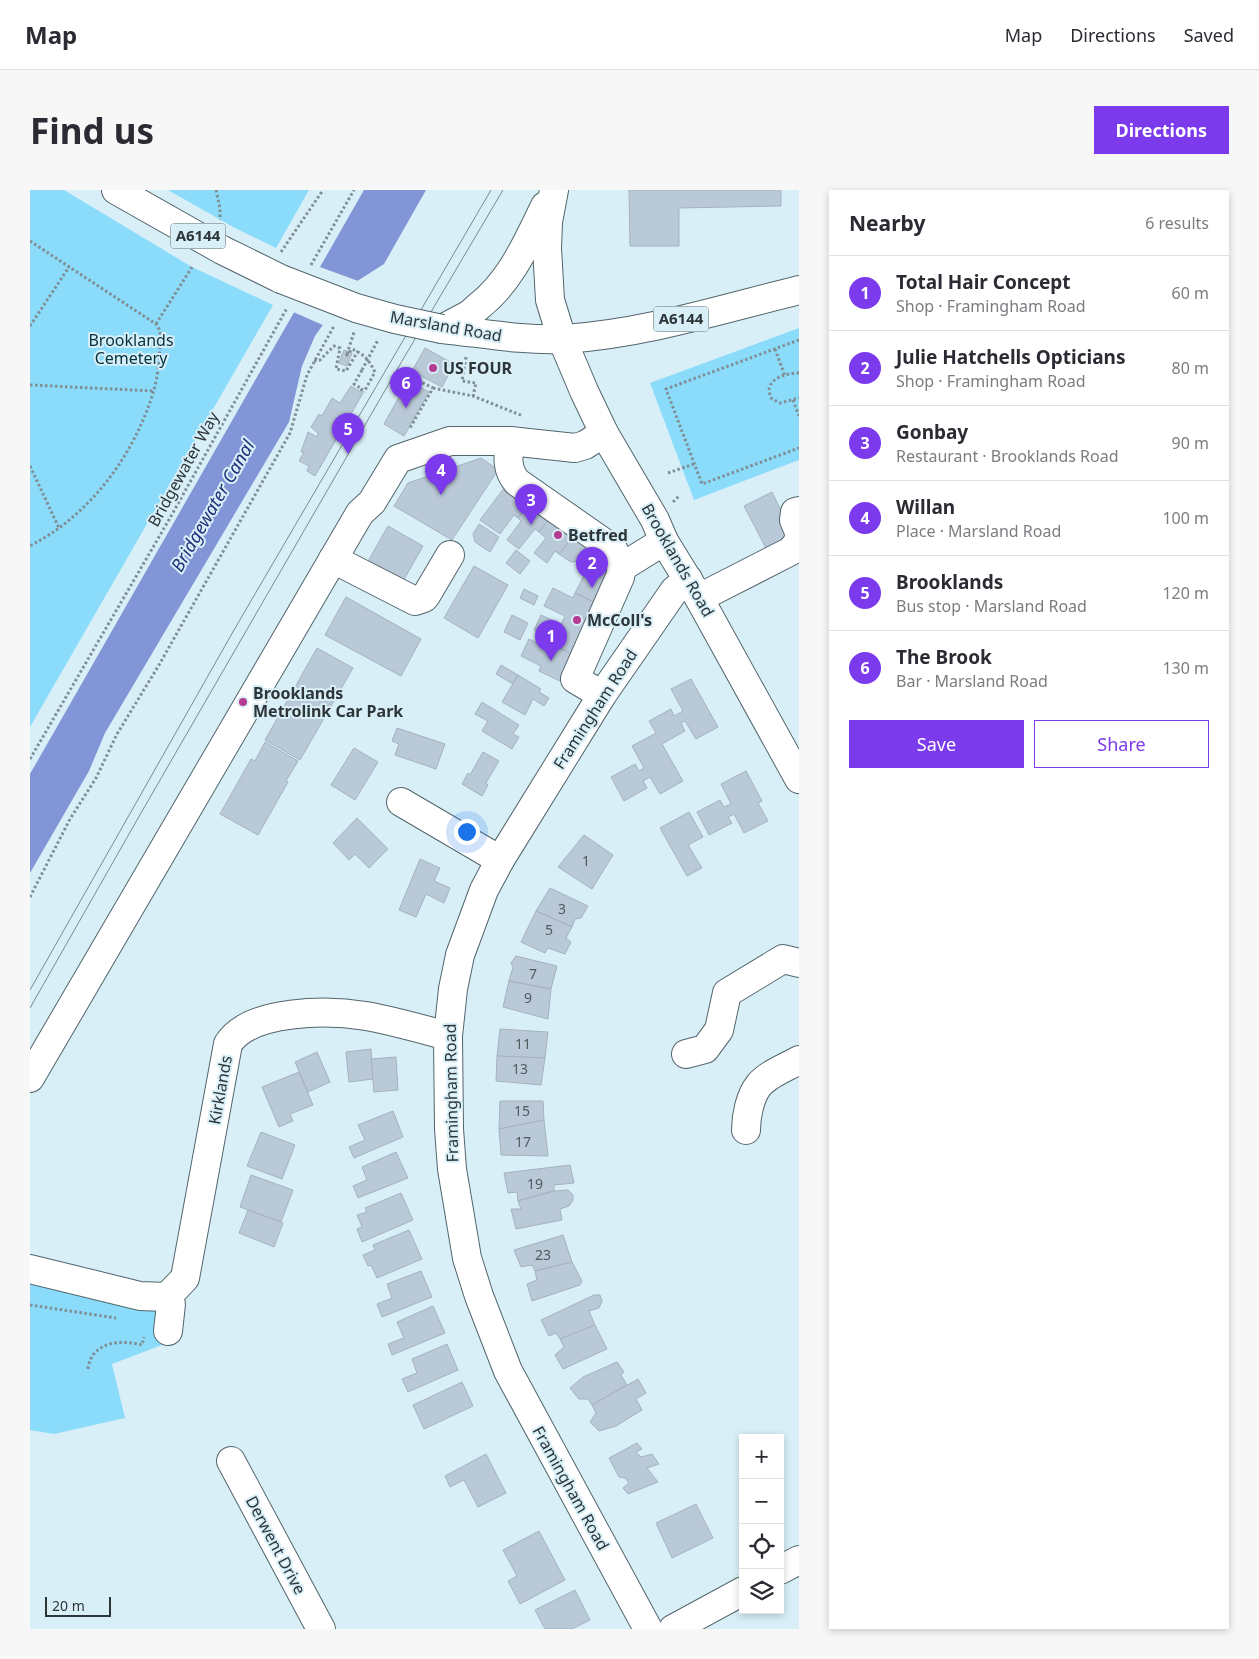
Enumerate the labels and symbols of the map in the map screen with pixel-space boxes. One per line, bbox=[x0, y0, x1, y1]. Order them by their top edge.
road number: A6144 bbox=[170, 224, 226, 248]
street label: Marsland Road bbox=[388, 305, 504, 347]
road number: A6144 bbox=[654, 306, 708, 332]
park label: Brooklands Cemetery bbox=[88, 329, 174, 369]
place label: US FOUR bbox=[443, 357, 513, 379]
marker: US FOUR bbox=[427, 362, 439, 374]
pin: 6 bbox=[390, 367, 422, 408]
street label: Bridgewater Way bbox=[142, 407, 224, 530]
pin: 5 bbox=[332, 413, 364, 454]
water label: Bridgewater Canal bbox=[165, 435, 260, 576]
pin: 4 bbox=[425, 454, 457, 495]
pin: 3 bbox=[515, 484, 547, 525]
street label: Brooklands Road bbox=[637, 499, 719, 621]
place label: Betfred bbox=[568, 524, 628, 546]
marker: Betfred bbox=[552, 529, 564, 541]
pin: 2 bbox=[576, 547, 608, 588]
place label: McColl's bbox=[587, 609, 652, 631]
marker: McColl's bbox=[571, 614, 583, 626]
pin: 1 bbox=[535, 620, 567, 661]
street label: Framingham Road bbox=[548, 645, 642, 773]
place label: Brooklands Metrolink Car Park bbox=[253, 682, 403, 722]
marker: Brooklands Metrolink Car Park bbox=[237, 696, 249, 708]
your location bbox=[454, 819, 480, 845]
house number: 1 bbox=[582, 851, 590, 870]
house number: 3 bbox=[558, 899, 566, 918]
house number: 5 bbox=[545, 920, 553, 939]
house number: 7 bbox=[529, 964, 537, 983]
house number: 9 bbox=[524, 988, 532, 1007]
street label: Framingham Road bbox=[439, 1023, 463, 1163]
house number: 11 bbox=[515, 1034, 531, 1053]
street label: Kirklands bbox=[203, 1054, 237, 1126]
house number: 13 bbox=[512, 1059, 528, 1078]
house number: 15 bbox=[514, 1101, 530, 1120]
house number: 17 bbox=[515, 1132, 531, 1151]
house number: 19 bbox=[527, 1174, 543, 1193]
house number: 23 bbox=[535, 1245, 551, 1264]
street label: Framingham Road bbox=[528, 1422, 614, 1554]
street label: Derwent Drive bbox=[241, 1492, 311, 1598]
scale bar bbox=[45, 1594, 111, 1617]

